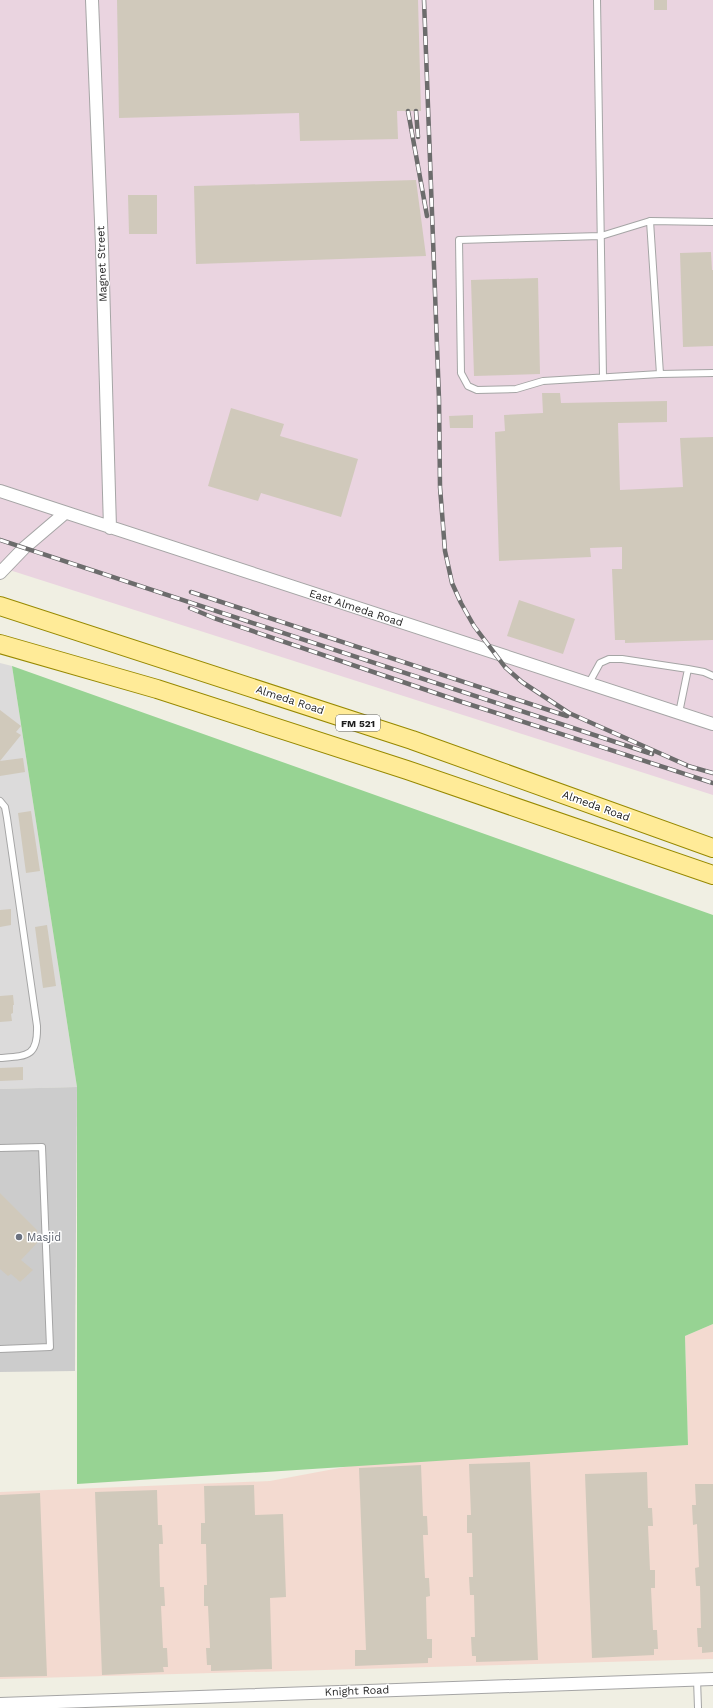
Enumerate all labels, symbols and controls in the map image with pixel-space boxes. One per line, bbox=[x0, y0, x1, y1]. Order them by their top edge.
street label: Magnet Street bbox=[94, 225, 110, 302]
street label: East Almeda Road bbox=[307, 587, 405, 629]
street label: Almeda Road bbox=[254, 683, 326, 717]
road number: FM 521 bbox=[336, 715, 380, 731]
street label: Almeda Road bbox=[560, 788, 632, 824]
place label: Masjid bbox=[27, 1231, 61, 1244]
marker: Masjid bbox=[14, 1232, 24, 1242]
street label: Knight Road bbox=[324, 1683, 390, 1699]

